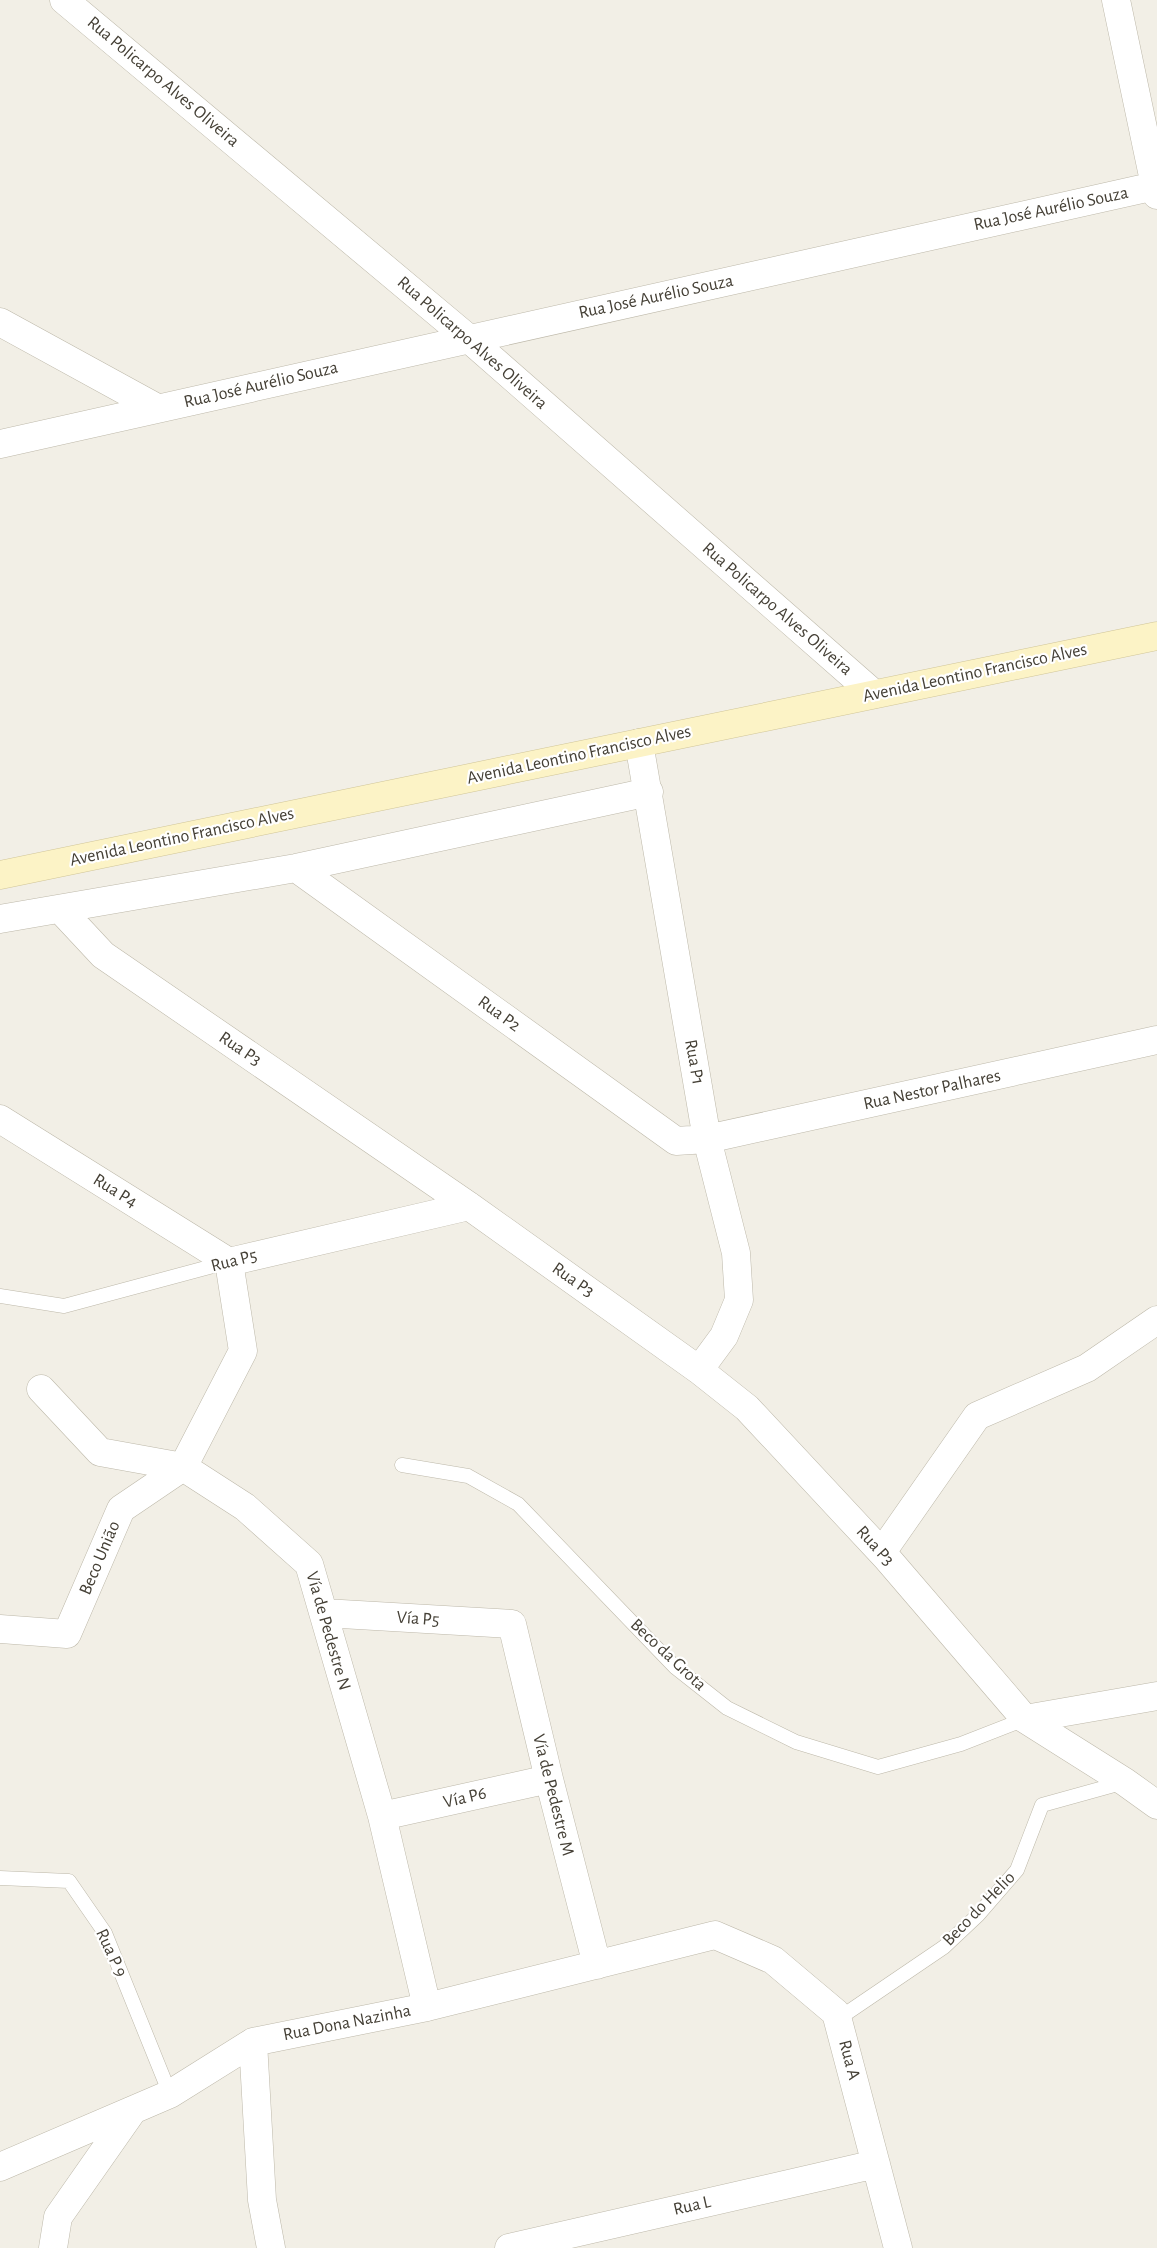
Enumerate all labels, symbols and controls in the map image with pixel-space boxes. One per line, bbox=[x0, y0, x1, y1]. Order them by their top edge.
street label: Rua Policarpo Alves Oliveira bbox=[84, 13, 242, 151]
street label: Rua José Aurélio Souza bbox=[972, 184, 1130, 234]
street label: Rua José Aurélio Souza bbox=[577, 272, 735, 322]
street label: Rua Policarpo Alves Oliveira bbox=[394, 273, 550, 413]
street label: Rua José Aurélio Souza bbox=[182, 358, 340, 412]
street label: Rua Policarpo Alves Oliveira bbox=[699, 539, 855, 679]
street label: Avenida Leontino Francisco Alves bbox=[861, 640, 1089, 706]
street label: Avenida Leontino Francisco Alves bbox=[465, 722, 693, 788]
street label: Avenida Leontino Francisco Alves bbox=[68, 804, 296, 870]
street label: Rua P2 bbox=[474, 993, 524, 1035]
street label: Rua P3 bbox=[216, 1028, 264, 1070]
street label: Rua P1 bbox=[681, 1038, 707, 1086]
street label: Rua Nestor Palhares bbox=[862, 1067, 1002, 1113]
street label: Rua P4 bbox=[90, 1171, 140, 1212]
street label: Rua P5 bbox=[209, 1247, 259, 1275]
street label: Rua P3 bbox=[549, 1259, 597, 1301]
street label: Beco União bbox=[76, 1518, 124, 1598]
street label: Rua P3 bbox=[853, 1523, 897, 1569]
street label: Vía de Pedestre N bbox=[302, 1570, 354, 1692]
street label: Vía P5 bbox=[396, 1609, 440, 1629]
street label: Beco da Grota bbox=[627, 1616, 709, 1694]
street label: Vía de Pedestre M bbox=[529, 1732, 577, 1858]
street label: Vía P6 bbox=[442, 1784, 488, 1812]
street label: Beco do Helio bbox=[939, 1868, 1019, 1950]
street label: Rua P 9 bbox=[92, 1926, 130, 1980]
street label: Rua Dona Nazinha bbox=[281, 2002, 413, 2044]
street label: Rua A bbox=[835, 2038, 863, 2082]
street label: Rua L bbox=[672, 2193, 713, 2219]

